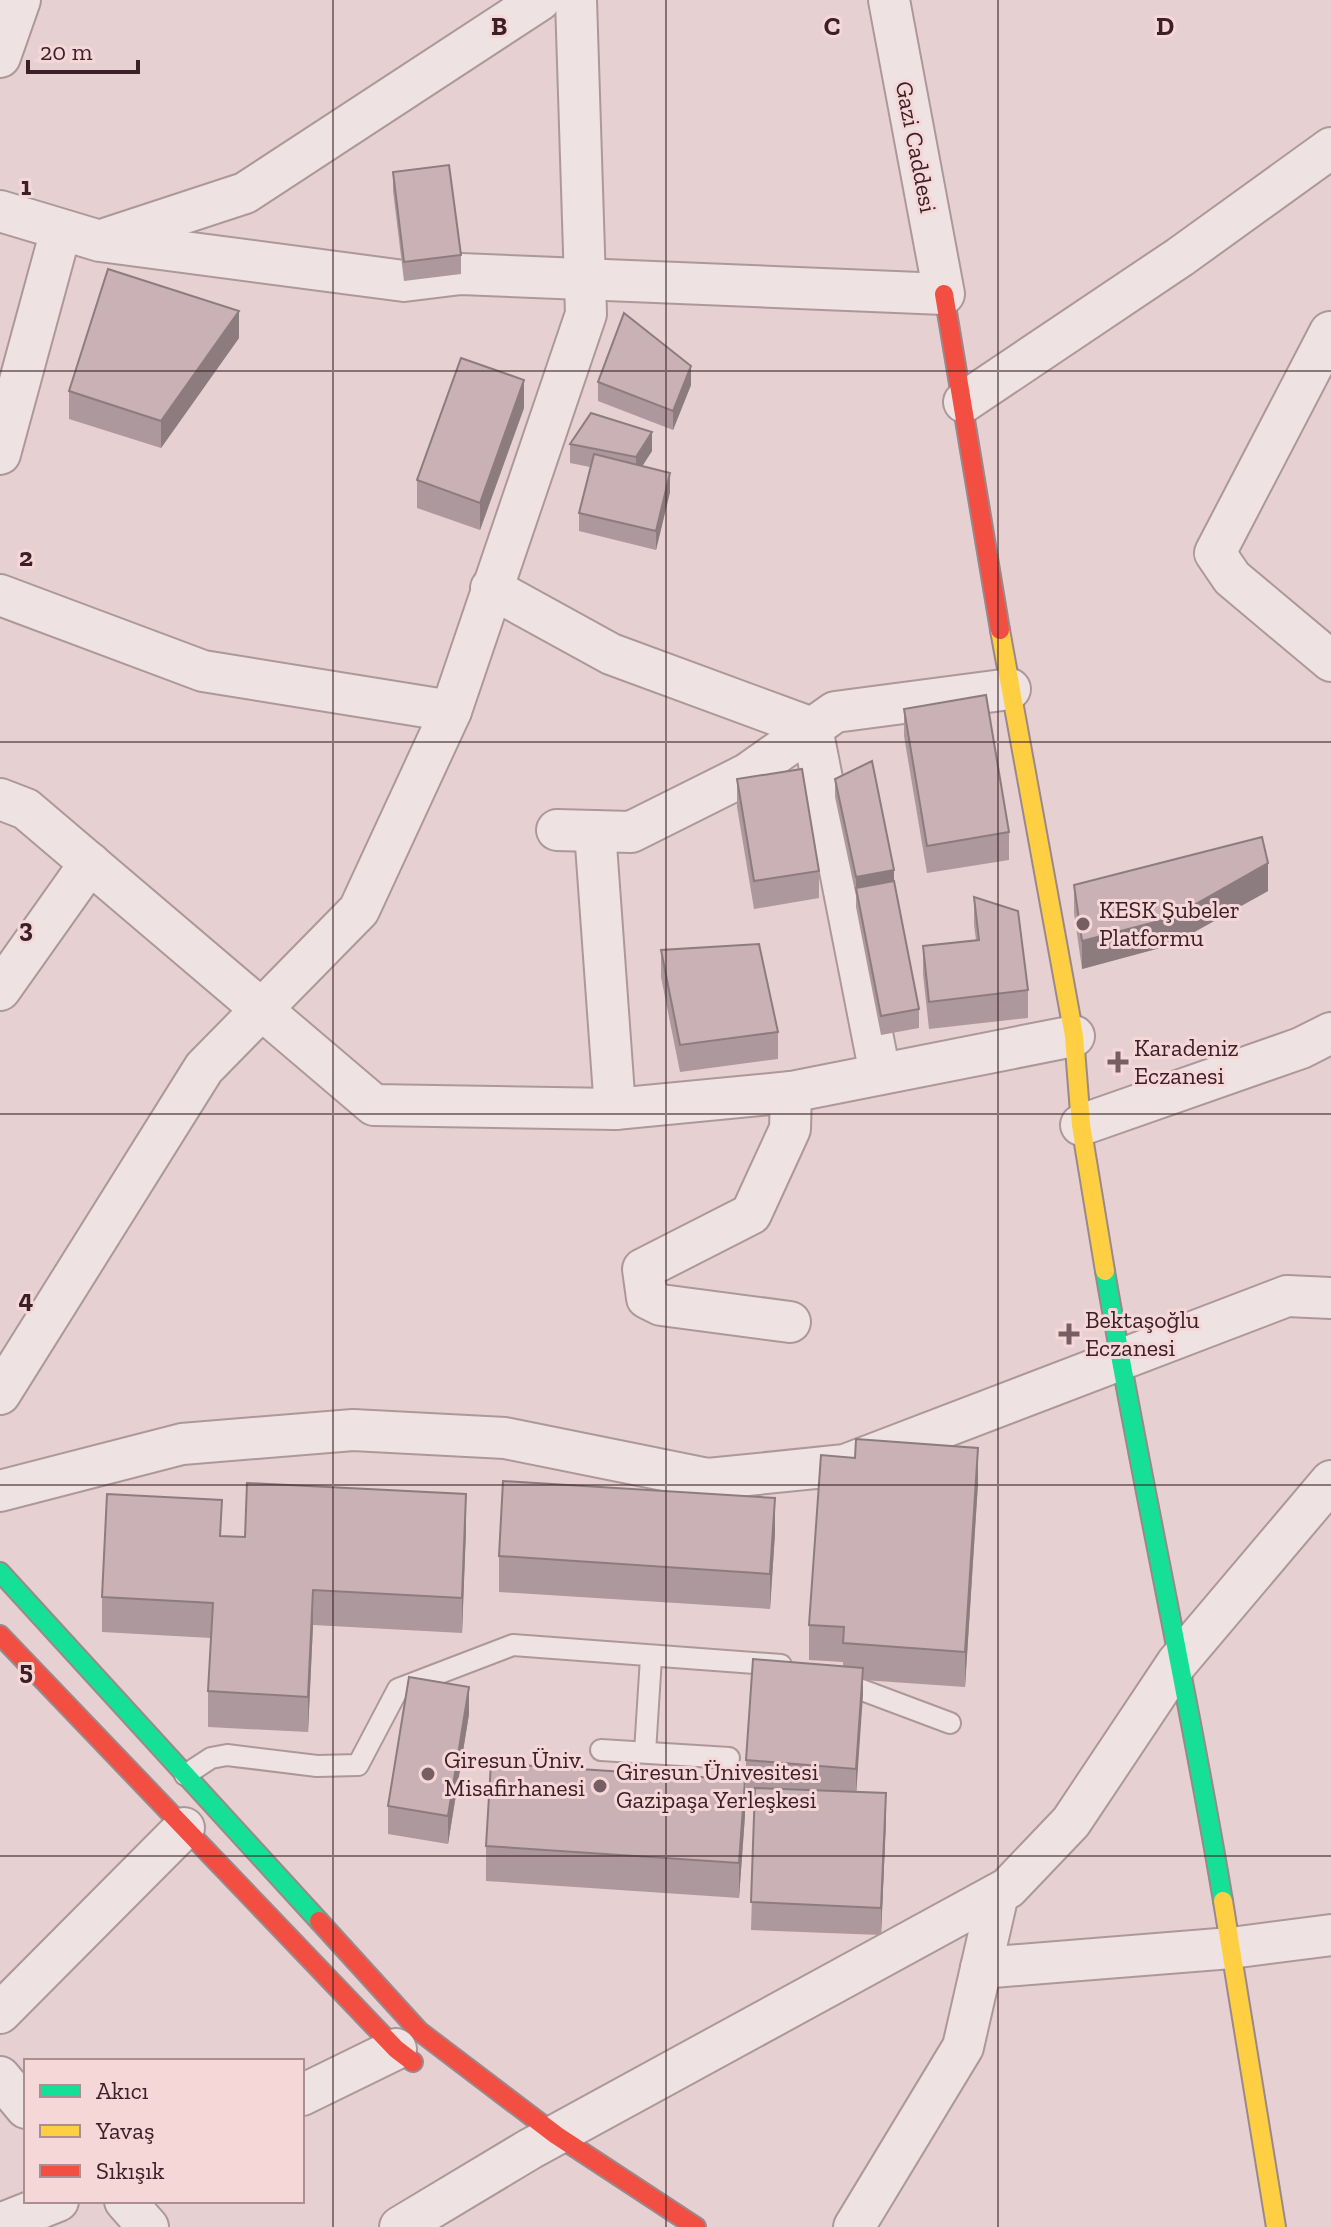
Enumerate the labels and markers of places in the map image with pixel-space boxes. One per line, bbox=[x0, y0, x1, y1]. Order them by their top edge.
place label: KESK Şubeler Platformu bbox=[1099, 895, 1240, 952]
marker: KESK Şubeler Platformu bbox=[1074, 915, 1092, 933]
place label: Karadeniz Eczanesi bbox=[1134, 1033, 1239, 1090]
marker: Karadeniz Eczanesi bbox=[1109, 1053, 1127, 1071]
place label: Bektaşoğlu Eczanesi bbox=[1085, 1305, 1200, 1362]
marker: Bektaşoğlu Eczanesi bbox=[1060, 1325, 1078, 1343]
place label: Giresun Üniv. Misafirhanesi bbox=[444, 1745, 585, 1802]
place label: Giresun Ünivesitesi Gazipaşa Yerleşkesi bbox=[616, 1757, 819, 1814]
marker: Giresun Üniv. Misafirhanesi bbox=[419, 1765, 437, 1783]
marker: Giresun Ünivesitesi Gazipaşa Yerleşkesi bbox=[591, 1777, 609, 1795]

